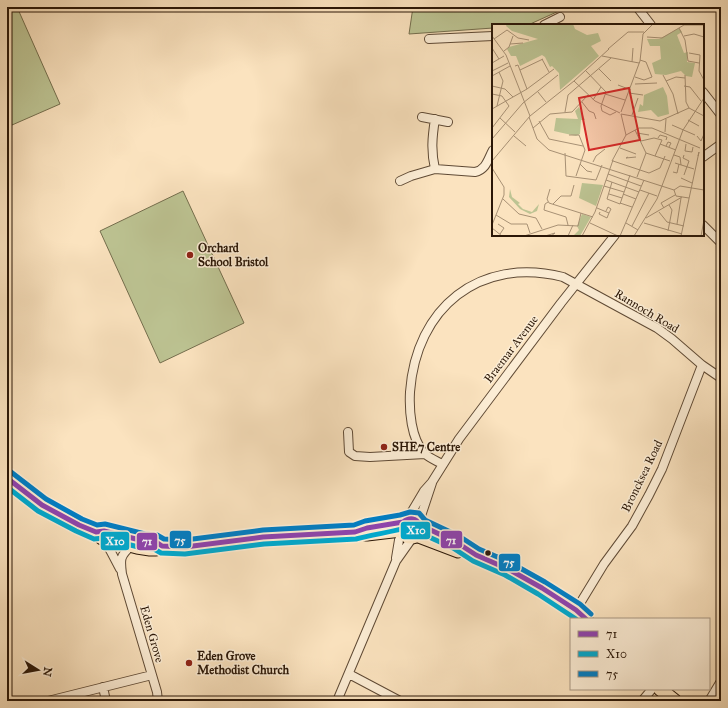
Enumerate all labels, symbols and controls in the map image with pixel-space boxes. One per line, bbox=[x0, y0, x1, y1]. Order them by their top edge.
inset map bbox=[492, 24, 704, 236]
place label: Orchard School Bristol bbox=[198, 241, 269, 269]
marker: Orchard School Bristol bbox=[185, 250, 195, 260]
street label: Rannoch Road bbox=[612, 286, 682, 336]
street label: Braemar Avenue bbox=[481, 313, 541, 385]
street label: Broncksea Road bbox=[619, 438, 665, 514]
place label: SHE7 Centre bbox=[392, 440, 460, 454]
marker: SHE7 Centre bbox=[379, 442, 389, 452]
line badge: X10 bbox=[400, 521, 431, 540]
text: X10 bbox=[405, 524, 426, 537]
line badge: 75 bbox=[169, 530, 192, 549]
line badge: 71 bbox=[440, 530, 463, 549]
line badge: X10 bbox=[100, 531, 130, 551]
line badge: 71 bbox=[136, 532, 158, 551]
text: 75 bbox=[175, 534, 186, 547]
text: 71 bbox=[446, 534, 457, 547]
text: X10 bbox=[104, 535, 125, 548]
text: 71 bbox=[142, 535, 153, 548]
unlabelled marker bbox=[483, 548, 493, 558]
line badge: 75 bbox=[498, 553, 521, 572]
text: 75 bbox=[504, 556, 515, 569]
street label: Eden Grove bbox=[137, 604, 167, 664]
legend bbox=[570, 618, 710, 690]
text: 71 bbox=[606, 627, 617, 641]
text: X10 bbox=[606, 647, 627, 661]
place label: Eden Grove Methodist Church bbox=[197, 649, 289, 677]
north arrow bbox=[18, 650, 58, 690]
marker: Eden Grove Methodist Church bbox=[184, 658, 194, 668]
text: N bbox=[40, 666, 55, 678]
text: 75 bbox=[606, 667, 618, 681]

